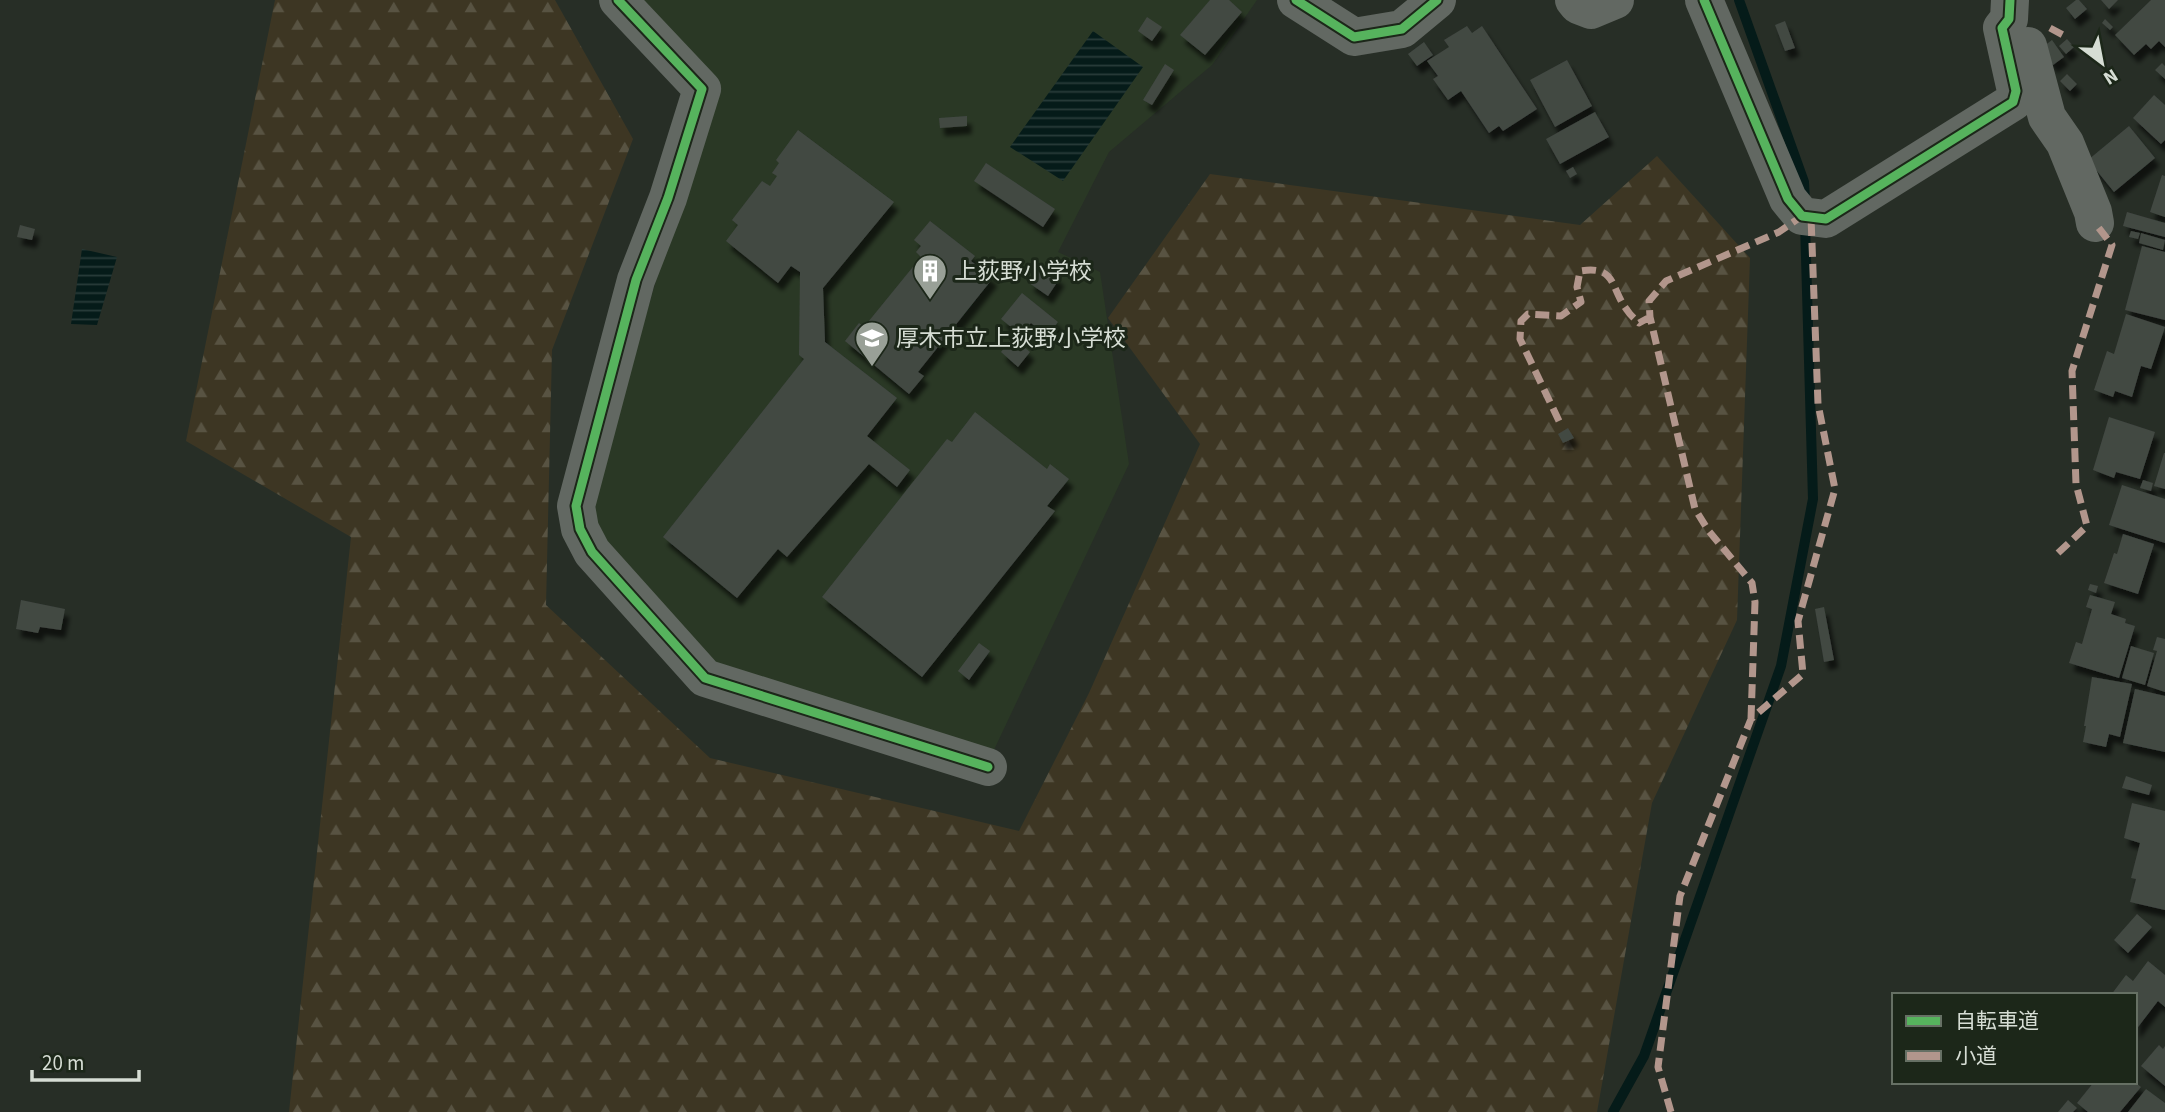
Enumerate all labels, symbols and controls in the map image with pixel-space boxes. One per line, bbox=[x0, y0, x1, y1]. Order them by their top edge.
north arrow bbox=[2067, 28, 2137, 98]
text: N bbox=[2098, 61, 2123, 91]
building icon: 上荻野小学校 bbox=[911, 252, 949, 301]
place label: 上荻野小学校 bbox=[954, 255, 1092, 288]
school or university icon: 厚木市立上荻野小学校 bbox=[853, 319, 891, 368]
place label: 厚木市立上荻野小学校 bbox=[896, 322, 1126, 355]
legend bbox=[1892, 993, 2137, 1084]
text: 自転車道 bbox=[1955, 1006, 2039, 1036]
scale bar bbox=[32, 1038, 138, 1082]
text: 小道 bbox=[1955, 1041, 1997, 1071]
text: 20 m bbox=[42, 1048, 84, 1078]

